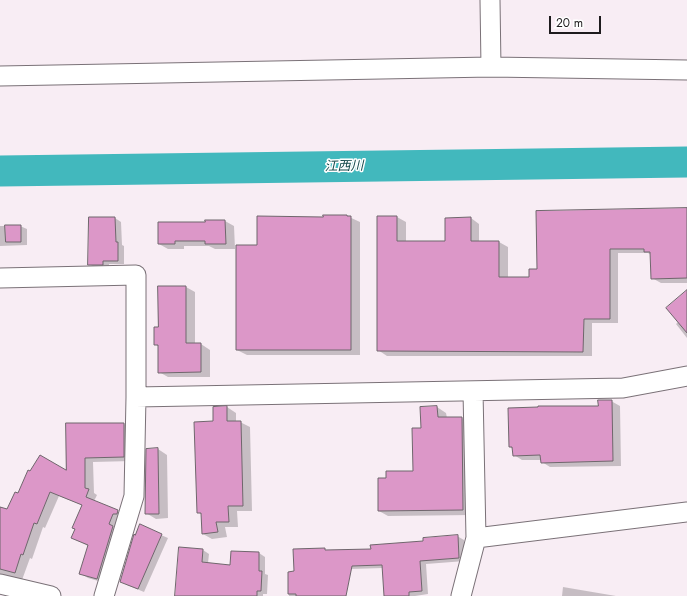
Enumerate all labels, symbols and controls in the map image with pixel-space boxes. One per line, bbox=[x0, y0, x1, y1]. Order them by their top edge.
scale bar bbox=[551, 8, 603, 34]
text: 20 m bbox=[556, 14, 583, 32]
water label: 江西川 bbox=[324, 159, 364, 175]

